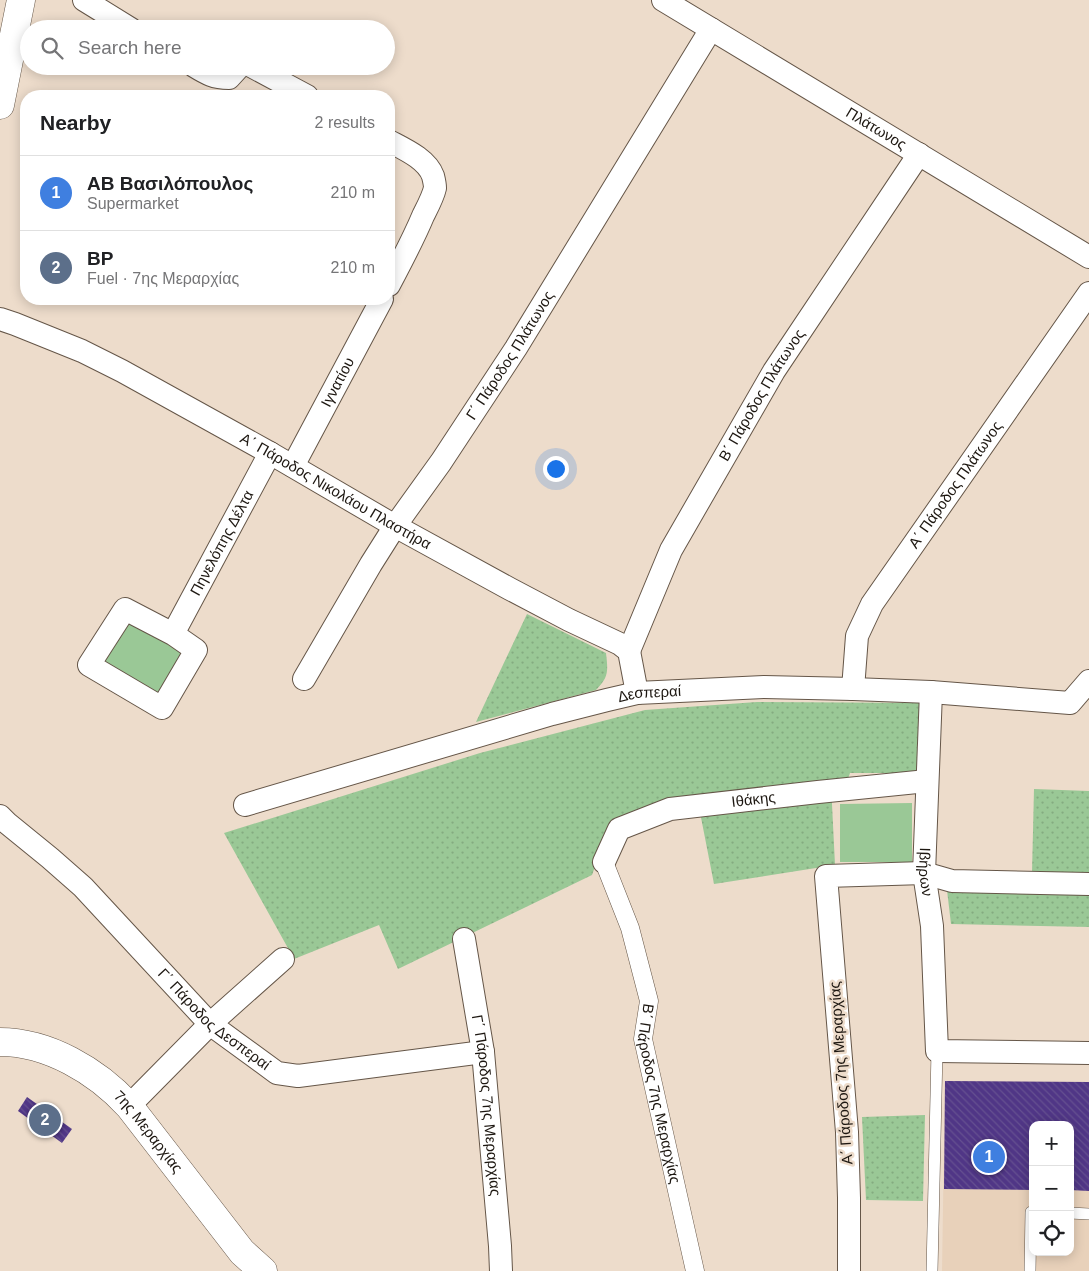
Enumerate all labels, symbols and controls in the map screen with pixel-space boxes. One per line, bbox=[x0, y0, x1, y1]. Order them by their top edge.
search box bbox=[20, 20, 395, 75]
icon: search bbox=[38, 34, 66, 62]
text: Search here bbox=[78, 37, 182, 58]
street label: Πλάτωνος bbox=[843, 104, 910, 153]
text: Nearby bbox=[40, 111, 111, 134]
text: 2 results bbox=[315, 114, 375, 131]
text: ΑΒ Βασιλόπουλος bbox=[87, 173, 253, 194]
text: 1 bbox=[52, 184, 60, 201]
text: 210 m bbox=[331, 184, 375, 201]
text: Supermarket bbox=[87, 195, 179, 212]
text: BP bbox=[87, 248, 113, 269]
text: 2 bbox=[52, 259, 60, 276]
text: 210 m bbox=[331, 259, 375, 276]
text: Fuel · 7ης Μεραρχίας bbox=[87, 270, 239, 287]
street label: Γ΄ Πάροδος Πλάτωνος bbox=[462, 288, 557, 423]
street label: Β΄ Πάροδος Πλάτωνος bbox=[715, 326, 808, 464]
street label: Ιγνατίου bbox=[317, 354, 357, 410]
street label: Α΄ Πάροδος Πλάτωνος bbox=[905, 418, 1005, 551]
street label: Α΄ Πάροδος Νικολάου Πλαστήρα bbox=[237, 429, 435, 552]
your location bbox=[543, 456, 569, 482]
street label: Πηνελόπης Δέλτα bbox=[186, 487, 257, 598]
street label: Δεσπεραί bbox=[616, 682, 682, 705]
street label: Ιθάκης bbox=[730, 788, 776, 810]
street label: Ιβήρων bbox=[916, 847, 936, 897]
street label: Γ΄ Πάροδος Δεσπεραί bbox=[155, 965, 274, 1074]
street label: Α΄ Πάροδος 7ης Μεραρχίας bbox=[826, 981, 855, 1165]
street label: Β΄ Πάροδος 7ης Μεραρχίας bbox=[635, 1002, 684, 1185]
street label: Γ΄ Πάροδος 7ης Μεραρχίας bbox=[469, 1013, 505, 1197]
street label: 7ης Μεραρχίας bbox=[111, 1087, 186, 1176]
pin: 2 bbox=[29, 1101, 61, 1139]
map controls bbox=[1029, 1121, 1074, 1256]
button: + bbox=[1029, 1121, 1074, 1166]
pin: 1 bbox=[973, 1138, 1005, 1176]
button: − bbox=[1029, 1166, 1074, 1211]
button: locate bbox=[1029, 1211, 1074, 1256]

